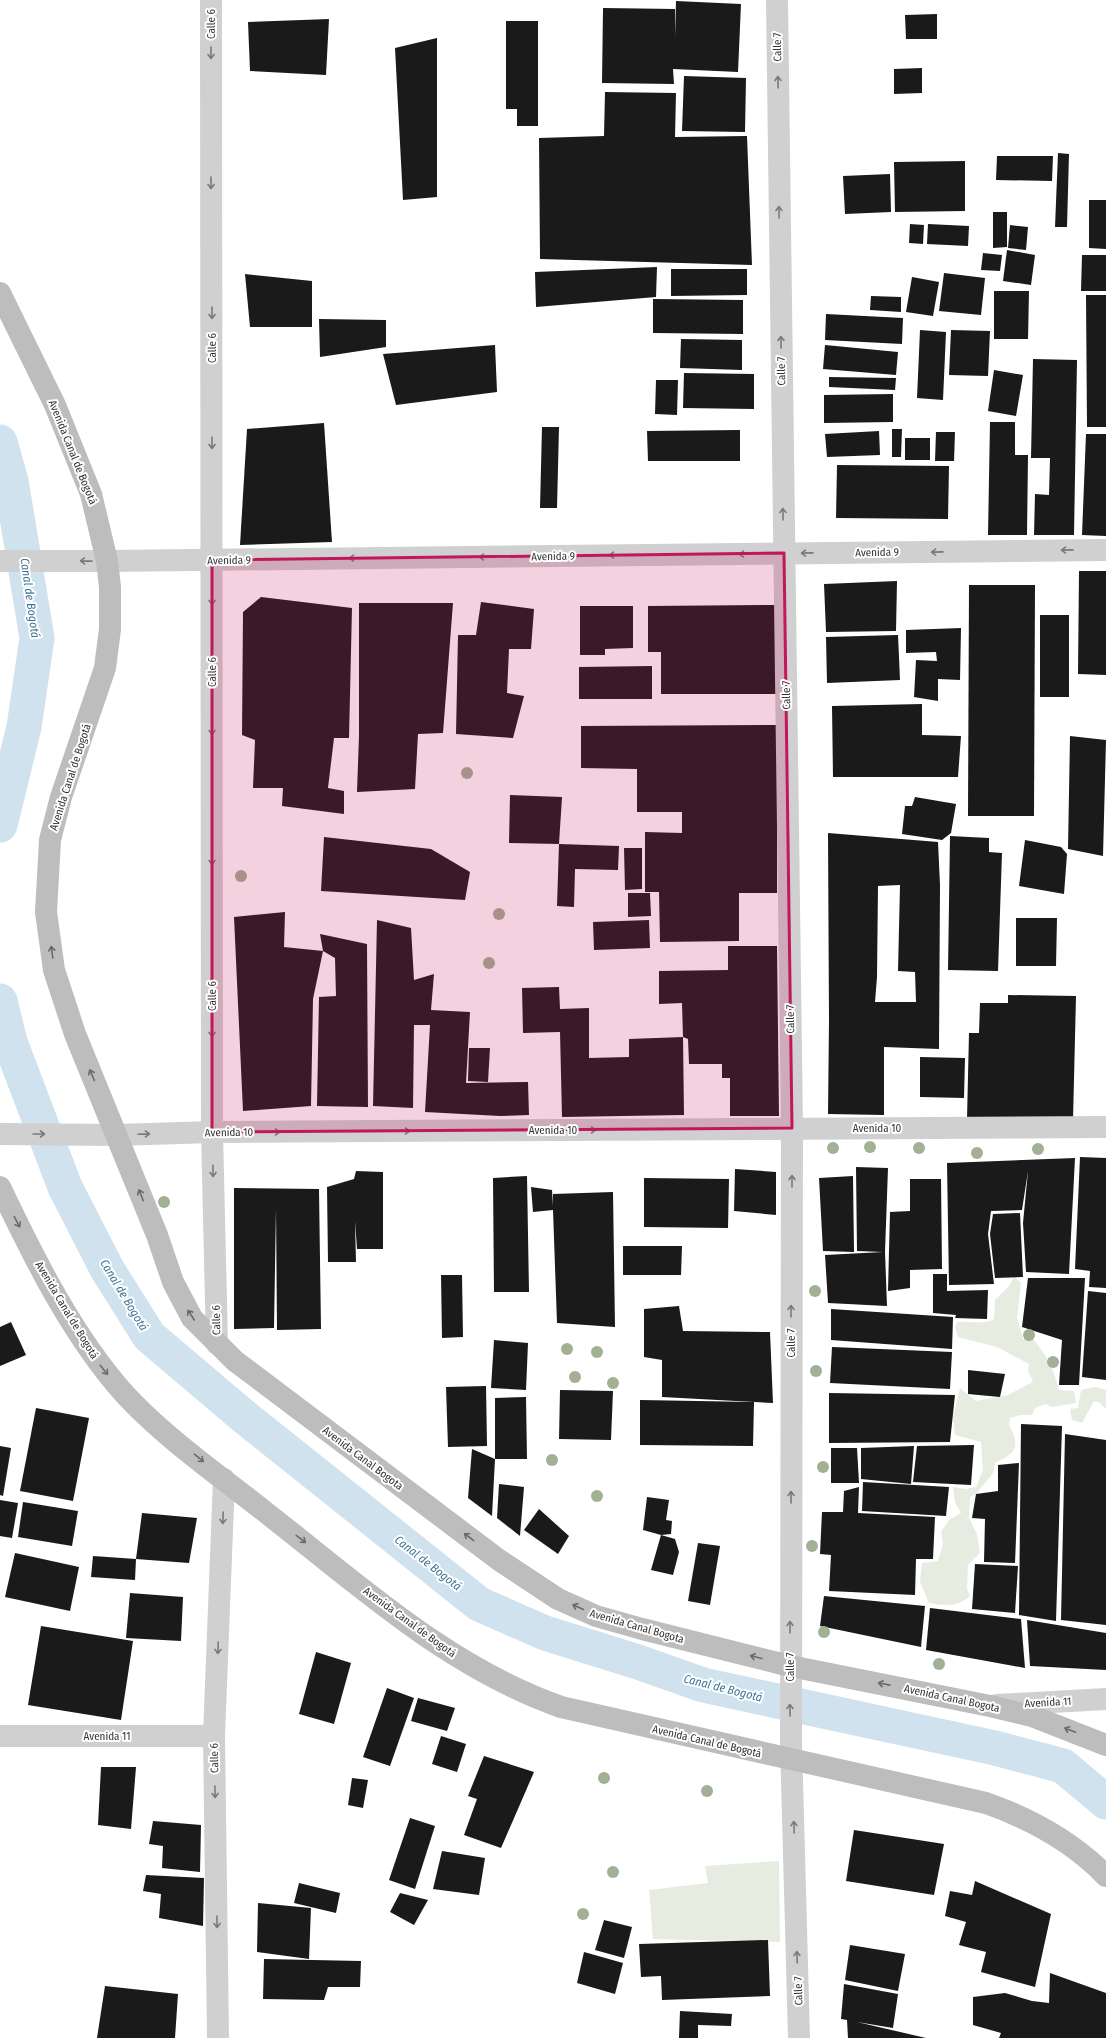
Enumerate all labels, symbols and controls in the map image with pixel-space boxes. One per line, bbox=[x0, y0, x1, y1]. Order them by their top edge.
street label: Calle 6 bbox=[205, 8, 218, 39]
street label: Calle 7 bbox=[771, 32, 784, 62]
one-way arrow bbox=[207, 46, 215, 59]
one-way arrow bbox=[774, 76, 782, 89]
one-way arrow bbox=[207, 176, 215, 189]
one-way arrow bbox=[775, 206, 783, 219]
one-way arrow bbox=[208, 306, 216, 319]
street label: Calle 6 bbox=[206, 332, 219, 363]
one-way arrow bbox=[777, 336, 785, 349]
street label: Calle 7 bbox=[775, 356, 788, 386]
street label: Avenida Canal de Bogotá bbox=[46, 398, 99, 506]
one-way arrow bbox=[208, 436, 216, 449]
one-way arrow bbox=[779, 508, 787, 521]
street label: Avenida 9 bbox=[855, 546, 899, 559]
one-way arrow bbox=[1061, 547, 1074, 554]
one-way arrow bbox=[931, 548, 944, 556]
one-way arrow bbox=[801, 549, 814, 557]
street label: Avenida 9 bbox=[531, 550, 575, 563]
one-way arrow bbox=[739, 550, 752, 558]
one-way arrow bbox=[609, 551, 622, 559]
one-way arrow bbox=[479, 553, 492, 561]
street label: Avenida 9 bbox=[207, 554, 251, 567]
one-way arrow bbox=[349, 555, 362, 562]
water label: Canal de Bogotá bbox=[17, 557, 43, 639]
one-way arrow bbox=[80, 557, 93, 565]
one-way arrow bbox=[208, 592, 216, 605]
street label: Calle 6 bbox=[206, 656, 219, 687]
street label: Calle 7 bbox=[780, 680, 793, 710]
street label: Avenida Canal de Bogotá bbox=[47, 722, 94, 832]
one-way arrow bbox=[208, 722, 216, 735]
one-way arrow bbox=[208, 852, 216, 865]
one-way arrow bbox=[48, 946, 56, 959]
street label: Calle 6 bbox=[206, 980, 219, 1011]
street label: Calle 7 bbox=[784, 1004, 797, 1034]
one-way arrow bbox=[208, 1024, 216, 1037]
one-way arrow bbox=[88, 1069, 95, 1081]
street label: Avenida 10 bbox=[853, 1122, 902, 1135]
street label: Avenida 10 bbox=[529, 1124, 578, 1137]
street label: Avenida 10 bbox=[205, 1126, 254, 1139]
one-way arrow bbox=[583, 1126, 596, 1134]
one-way arrow bbox=[397, 1127, 410, 1135]
one-way arrow bbox=[267, 1128, 280, 1136]
one-way arrow bbox=[32, 1130, 45, 1138]
one-way arrow bbox=[137, 1130, 150, 1138]
one-way arrow bbox=[209, 1164, 217, 1177]
one-way arrow bbox=[788, 1175, 796, 1188]
one-way arrow bbox=[137, 1190, 145, 1202]
one-way arrow bbox=[14, 1215, 21, 1227]
water label: Canal de Bogotá bbox=[97, 1257, 151, 1333]
street label: Avenida Canal de Bogotá bbox=[32, 1259, 101, 1361]
street label: Calle 6 bbox=[210, 1304, 223, 1335]
one-way arrow bbox=[787, 1305, 795, 1318]
one-way arrow bbox=[187, 1310, 195, 1321]
street label: Calle 7 bbox=[785, 1328, 798, 1358]
one-way arrow bbox=[100, 1364, 109, 1375]
street label: Avenida Canal Bogota bbox=[320, 1424, 406, 1493]
one-way arrow bbox=[193, 1454, 204, 1463]
one-way arrow bbox=[787, 1491, 795, 1504]
one-way arrow bbox=[219, 1511, 226, 1524]
water label: Canal de Bogotá bbox=[392, 1533, 464, 1593]
one-way arrow bbox=[463, 1533, 474, 1541]
one-way arrow bbox=[295, 1535, 306, 1543]
street label: Avenida Canal de Bogotá bbox=[361, 1584, 459, 1660]
one-way arrow bbox=[572, 1603, 584, 1611]
street label: Avenida Canal Bogota bbox=[588, 1607, 685, 1646]
one-way arrow bbox=[786, 1621, 794, 1634]
one-way arrow bbox=[214, 1641, 221, 1654]
street label: Calle 7 bbox=[784, 1652, 797, 1682]
one-way arrow bbox=[750, 1653, 763, 1661]
water label: Canal de Bogotá bbox=[682, 1671, 764, 1705]
one-way arrow bbox=[877, 1680, 890, 1688]
street label: Avenida Canal Bogota bbox=[903, 1682, 1001, 1715]
street label: Avenida 11 bbox=[1024, 1695, 1072, 1710]
one-way arrow bbox=[787, 1704, 794, 1717]
street label: Avenida Canal de Bogotá bbox=[651, 1723, 763, 1760]
one-way arrow bbox=[1064, 1726, 1076, 1734]
street label: Avenida 11 bbox=[84, 1730, 130, 1743]
street label: Calle 6 bbox=[208, 1742, 221, 1773]
one-way arrow bbox=[211, 1785, 219, 1798]
one-way arrow bbox=[790, 1821, 797, 1834]
one-way arrow bbox=[213, 1915, 221, 1928]
one-way arrow bbox=[793, 1951, 801, 1964]
street label: Calle 7 bbox=[791, 1976, 806, 2006]

